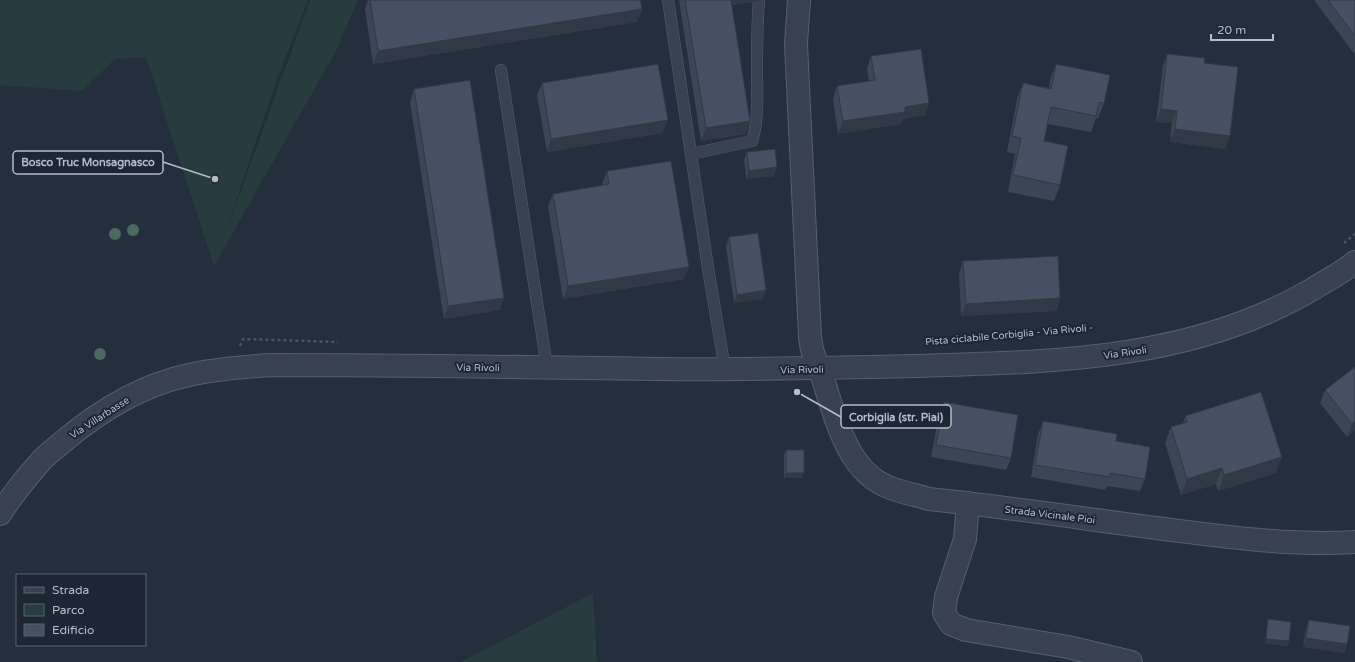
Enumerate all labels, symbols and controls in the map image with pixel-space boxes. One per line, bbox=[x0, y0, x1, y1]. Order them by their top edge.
scale bar bbox=[1211, 16, 1273, 42]
text: 20 m bbox=[1217, 23, 1246, 37]
callout: Bosco Truc Monsagnasco bbox=[13, 151, 163, 174]
text: Bosco Truc Monsagnasco bbox=[21, 156, 155, 170]
street label: Pista ciclabile Corbiglia - Via Rivoli - bbox=[925, 322, 1094, 348]
street label: Via Rivoli bbox=[1103, 344, 1147, 362]
street label: Via Rivoli bbox=[456, 362, 500, 374]
street label: Via Rivoli bbox=[780, 364, 824, 376]
street label: Via Villarbasse bbox=[68, 394, 132, 442]
callout: Corbiglia (str. Piai) bbox=[841, 405, 951, 428]
text: Corbiglia (str. Piai) bbox=[849, 411, 944, 425]
street label: Strada Vicinale Pioi bbox=[1004, 503, 1096, 526]
legend bbox=[16, 574, 146, 646]
text: Strada bbox=[52, 583, 89, 597]
text: Parco bbox=[52, 603, 85, 617]
text: Edificio bbox=[52, 623, 94, 637]

